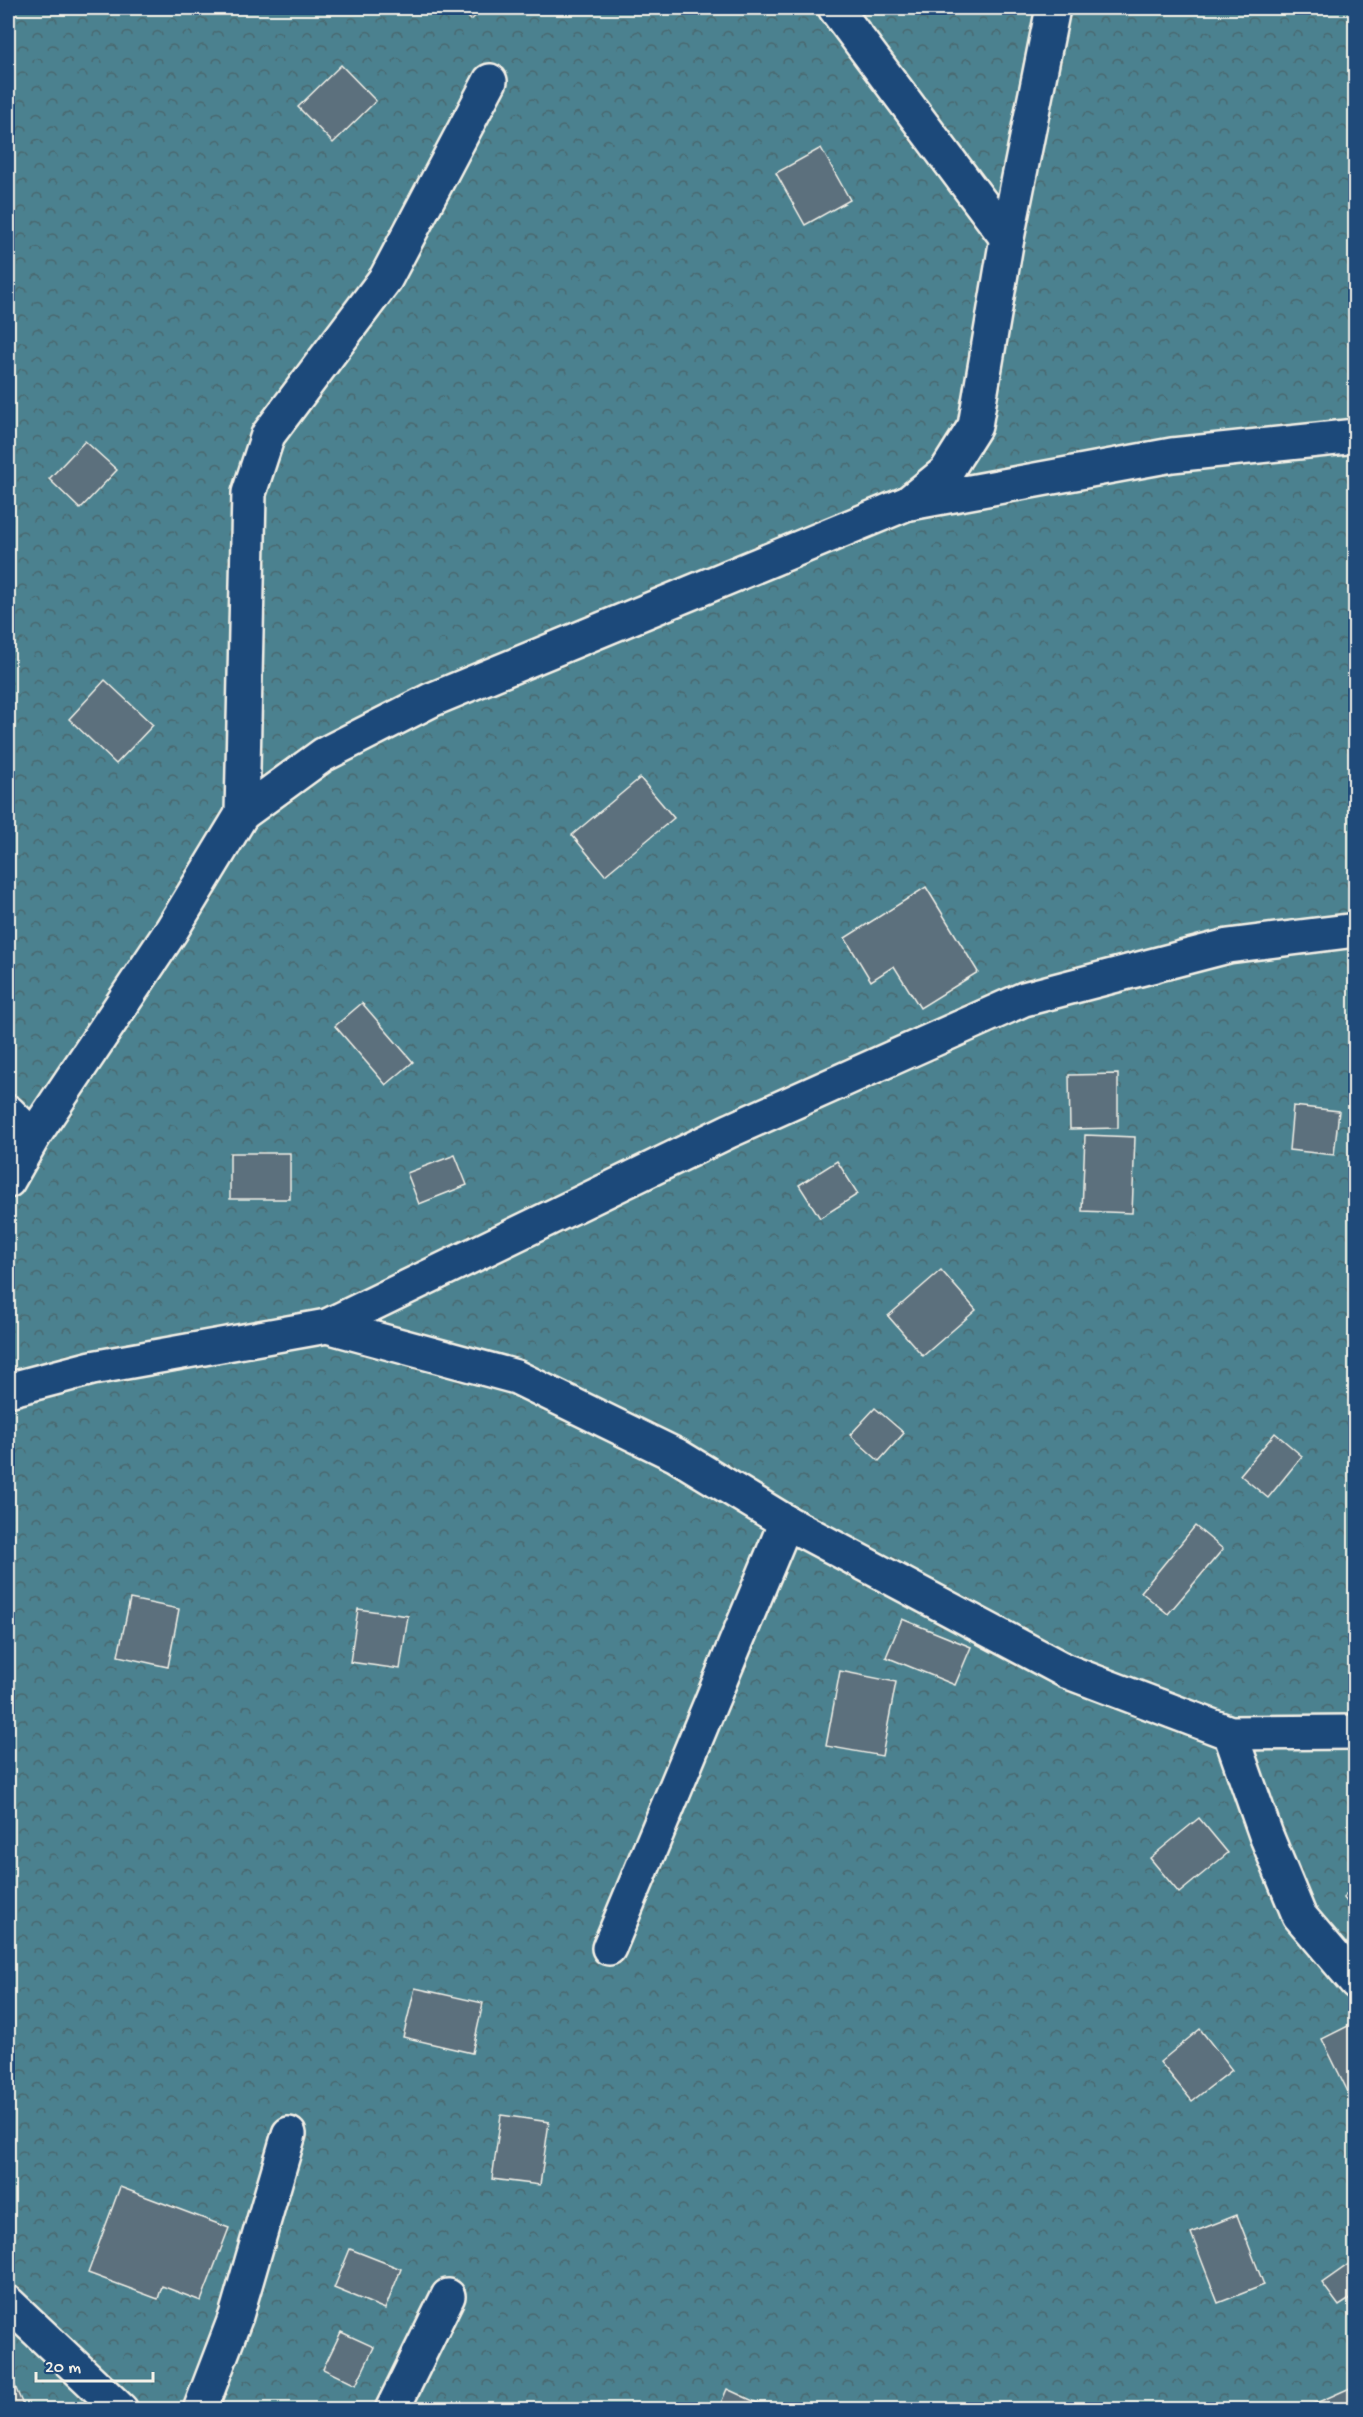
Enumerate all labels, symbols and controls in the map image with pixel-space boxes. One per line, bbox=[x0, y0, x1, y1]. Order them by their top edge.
scale bar bbox=[36, 2345, 153, 2383]
text: 20 m bbox=[45, 2358, 81, 2379]

